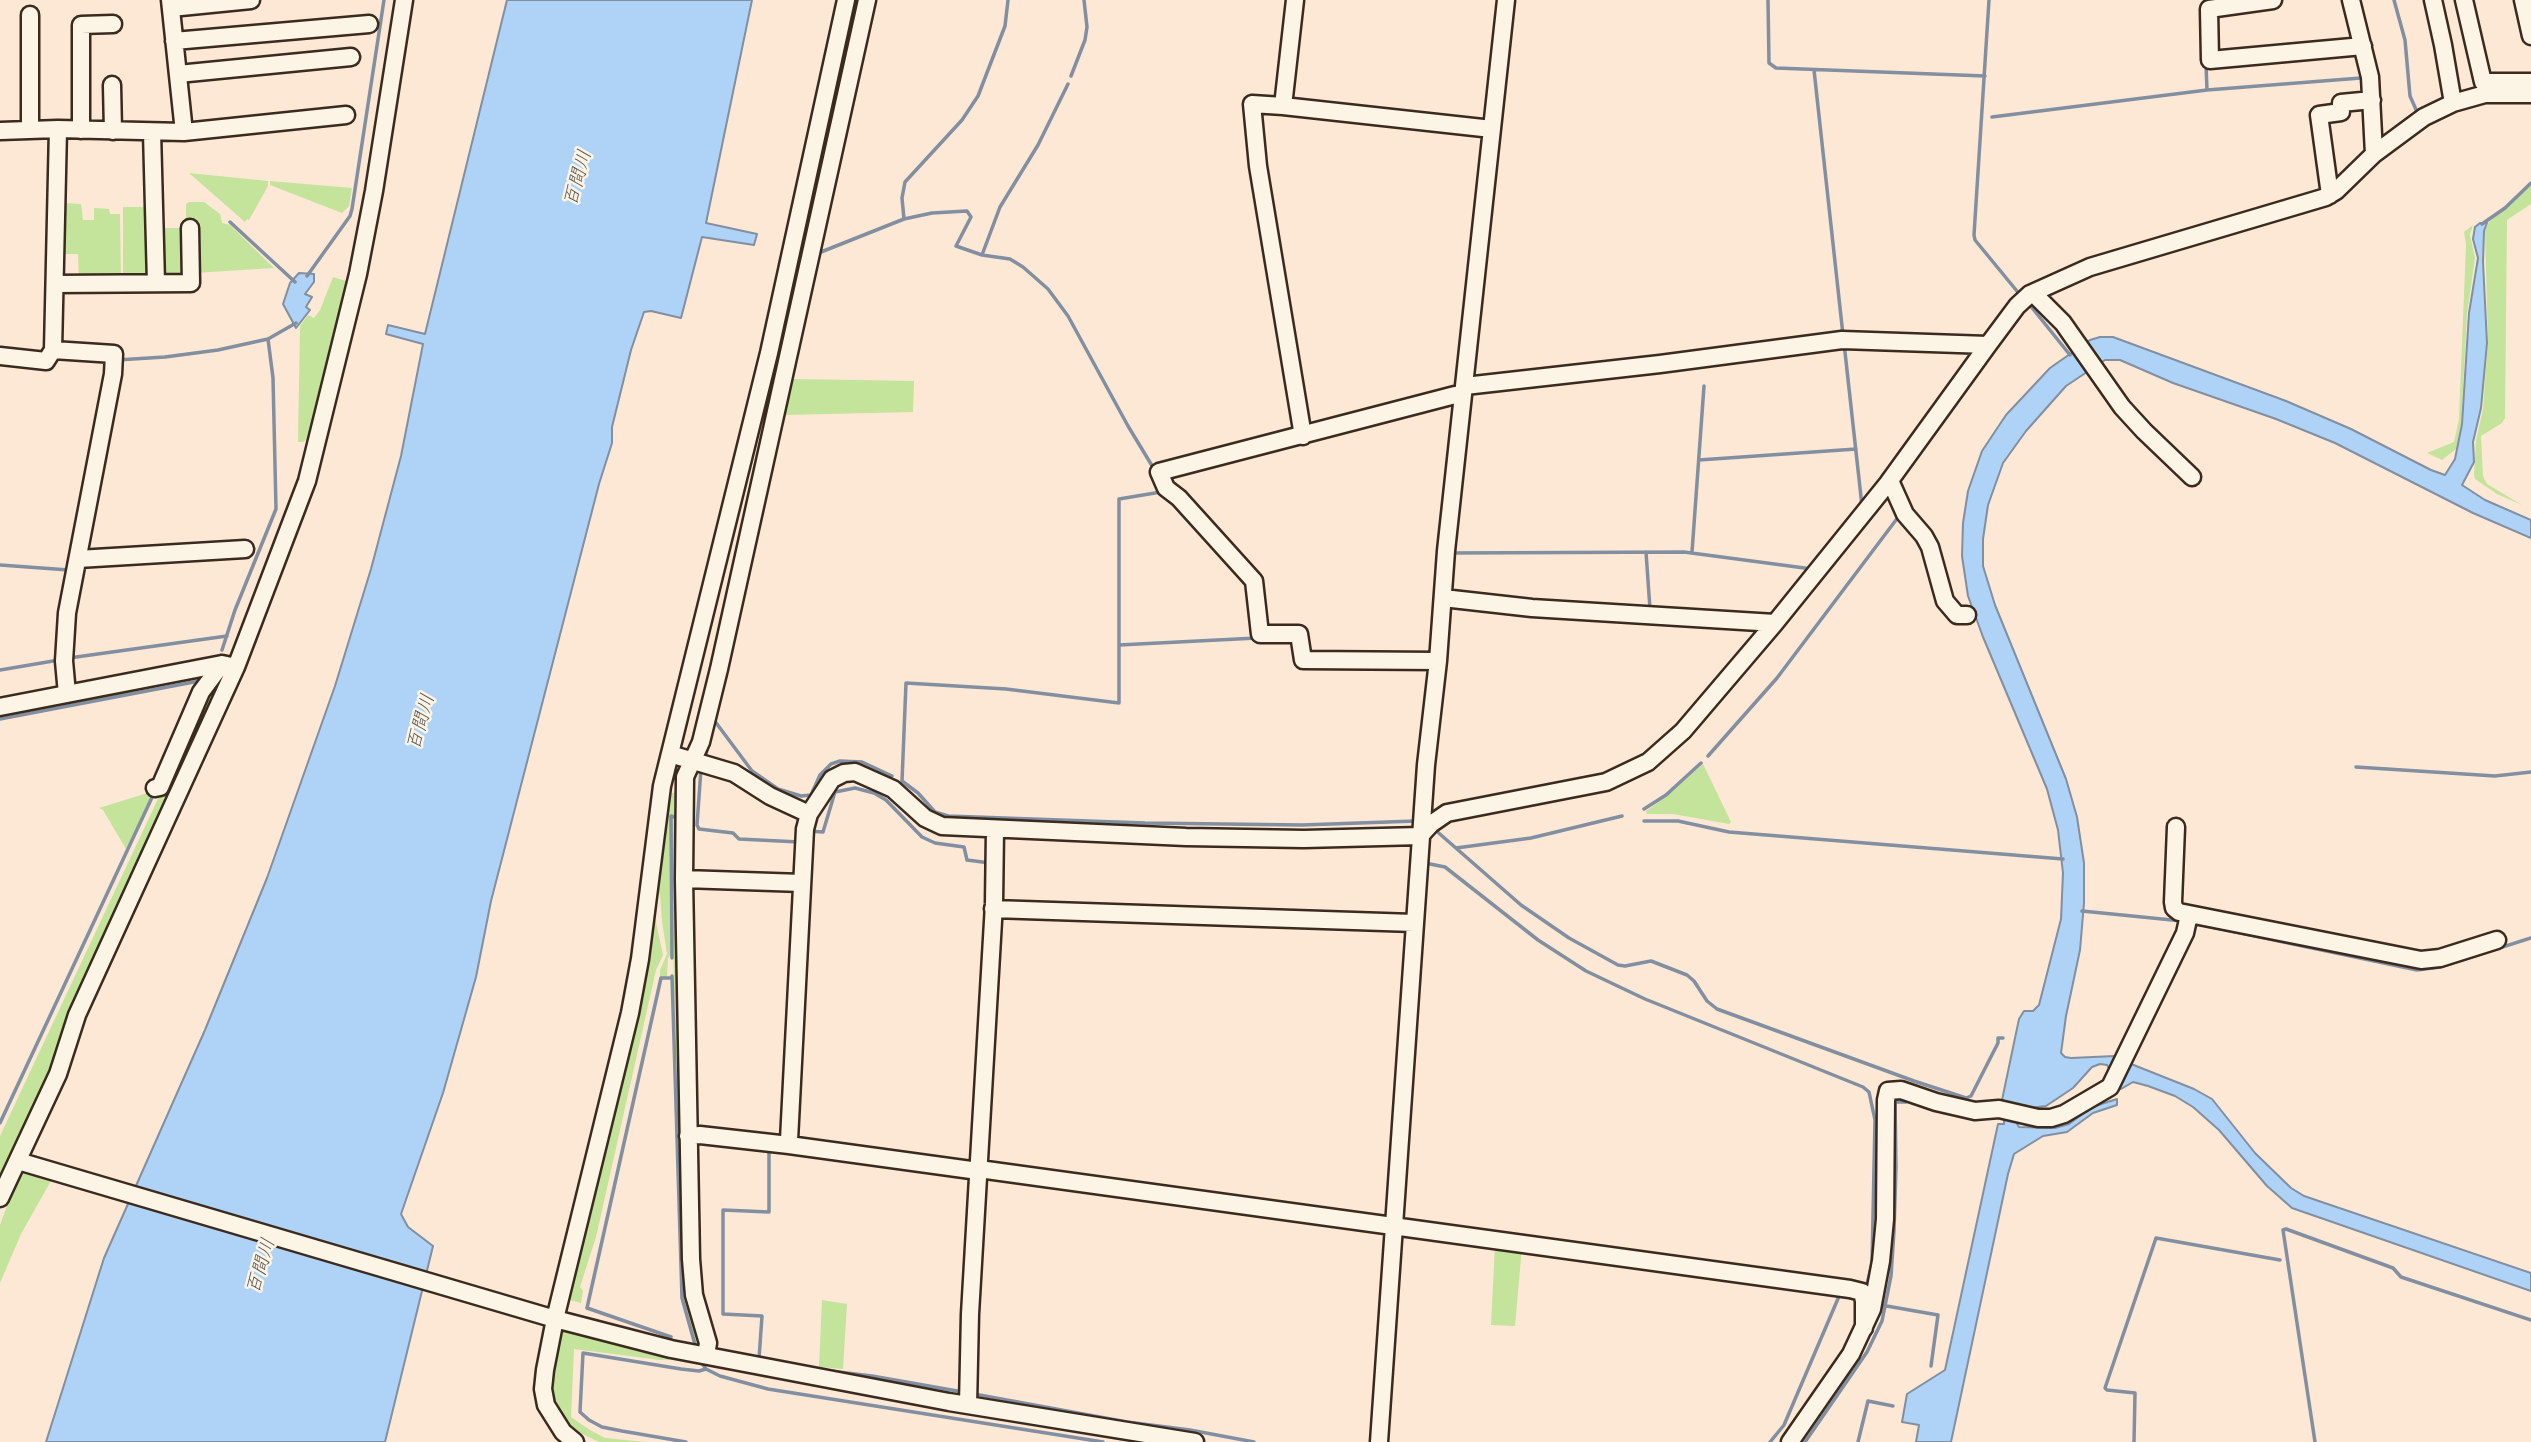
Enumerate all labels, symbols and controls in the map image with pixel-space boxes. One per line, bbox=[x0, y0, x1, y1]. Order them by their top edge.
water label: 百間川 bbox=[559, 147, 597, 209]
water label: 百間川 bbox=[402, 691, 440, 753]
water label: 百間川 bbox=[242, 1235, 280, 1297]

